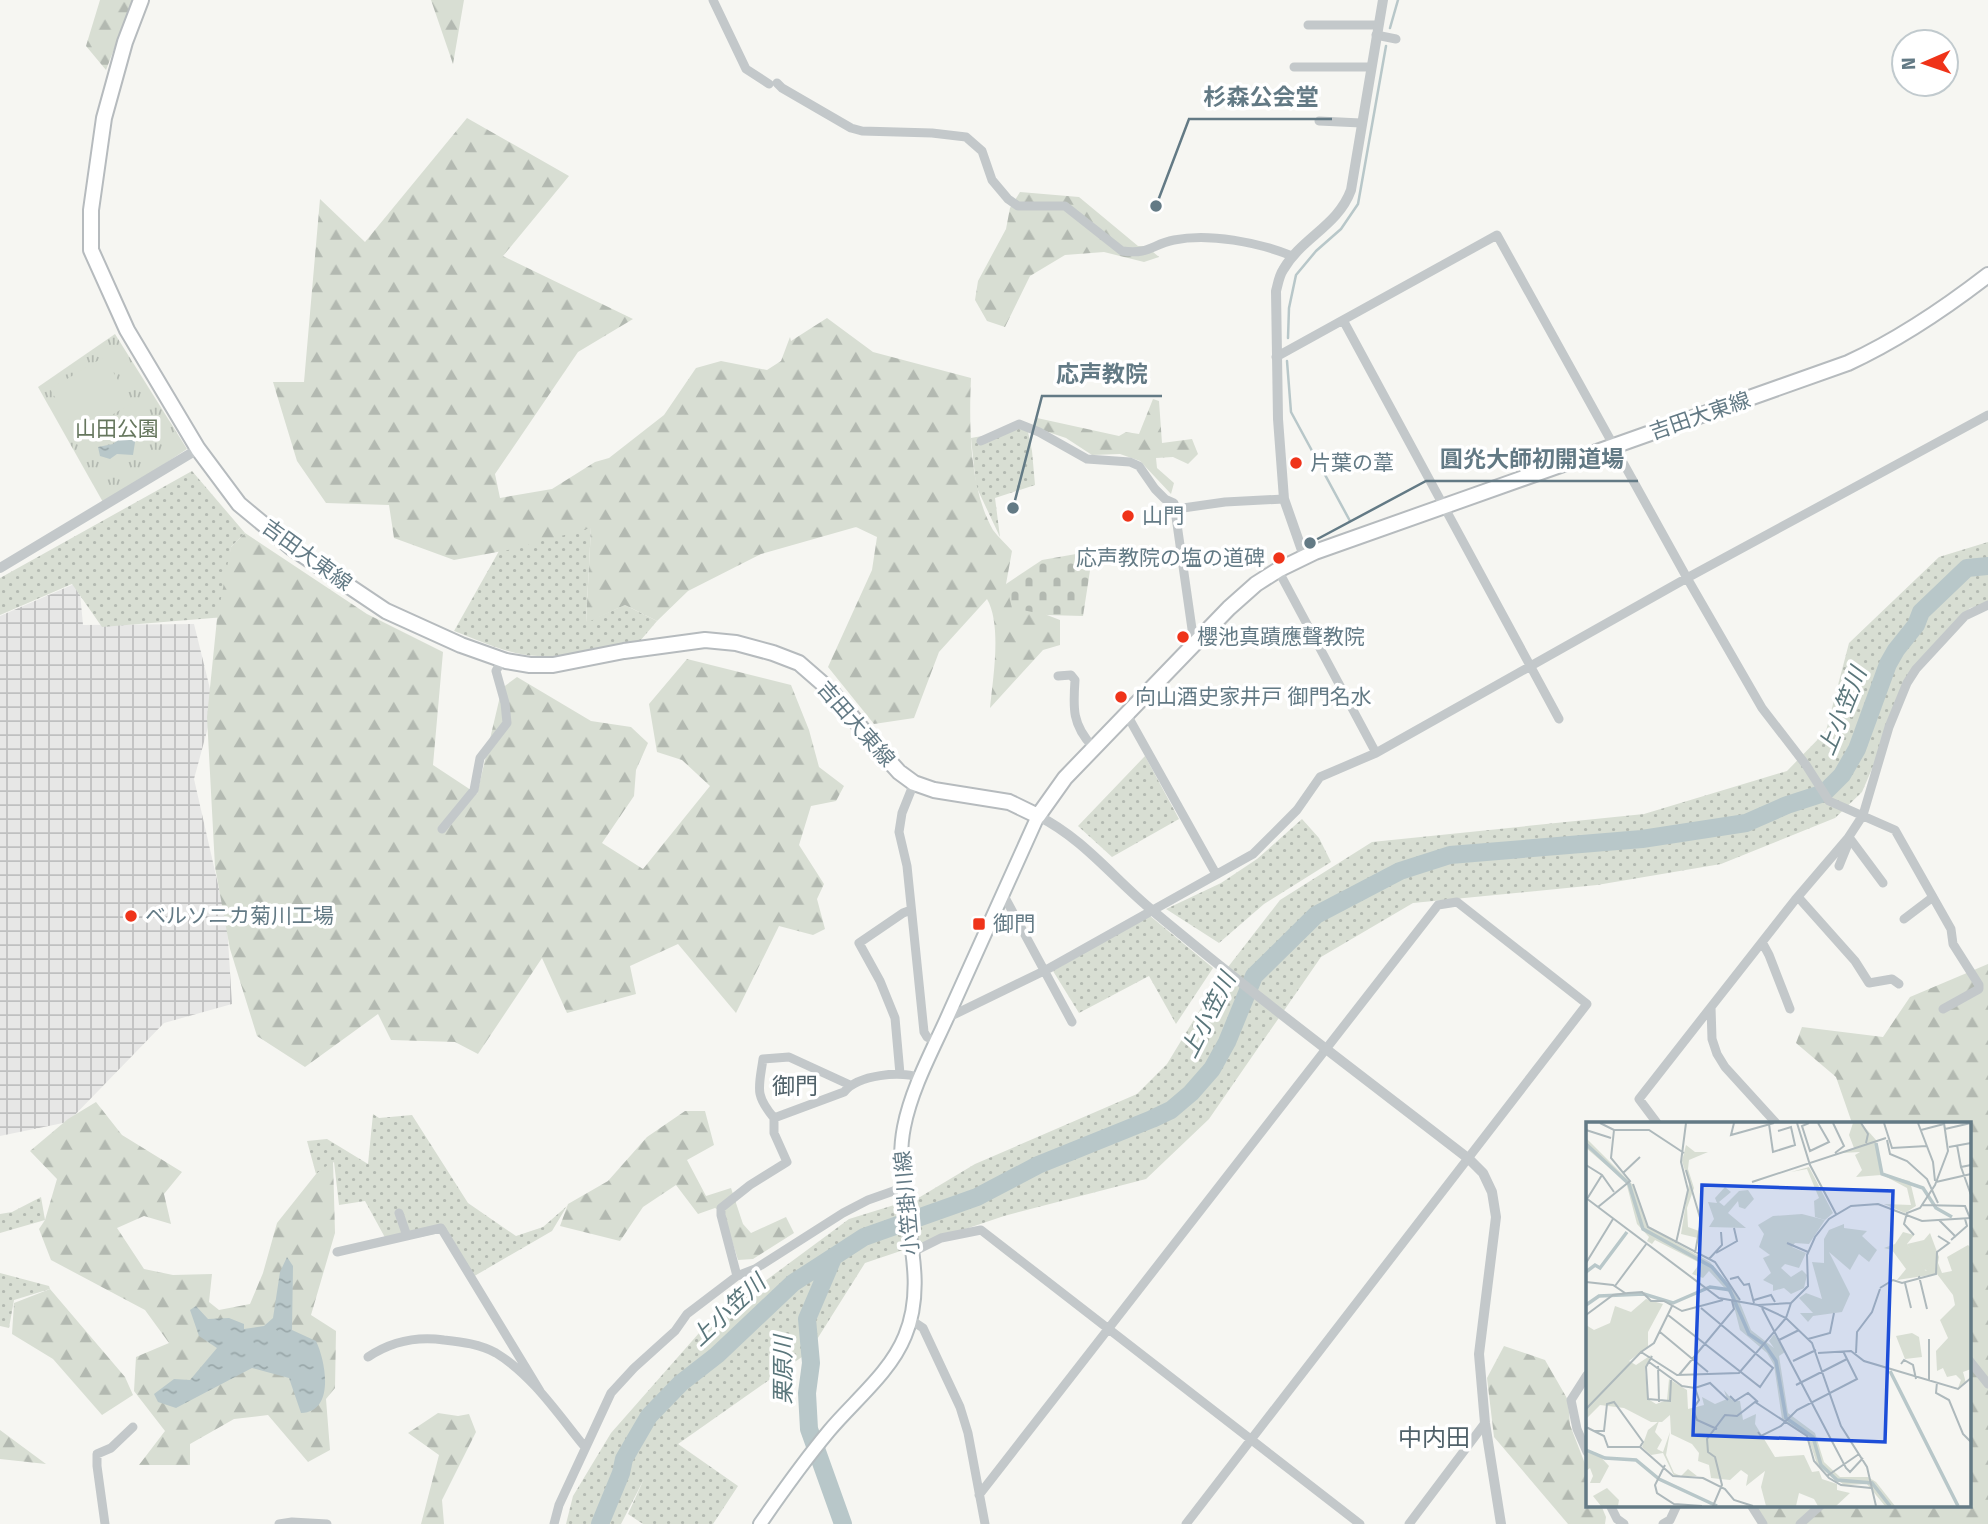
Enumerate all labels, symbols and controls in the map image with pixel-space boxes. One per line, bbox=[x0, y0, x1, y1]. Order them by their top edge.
north arrow bbox=[1890, 28, 1960, 98]
text: N bbox=[1897, 57, 1920, 70]
callout: 杉森公会堂 bbox=[1189, 75, 1332, 119]
text: 杉森公会堂 bbox=[1204, 83, 1319, 111]
callout: 応声教院 bbox=[1042, 352, 1162, 396]
text: 応声教院 bbox=[1056, 360, 1148, 388]
street label: 吉田大東線 bbox=[1646, 387, 1754, 445]
park label: 山田公園 bbox=[75, 416, 159, 442]
callout: 圓灮大師初開道場 bbox=[1426, 437, 1638, 481]
text: 圓灮大師初開道場 bbox=[1440, 445, 1624, 473]
place label: 片葉の葦 bbox=[1310, 450, 1394, 476]
marker: 片葉の葦 bbox=[1288, 455, 1304, 471]
place label: 山門 bbox=[1142, 503, 1184, 529]
marker: 山門 bbox=[1120, 508, 1136, 524]
street label: 吉田大東線 bbox=[257, 514, 357, 596]
place label: 応声教院の塩の道碑 bbox=[1076, 545, 1265, 571]
marker: 応声教院の塩の道碑 bbox=[1271, 550, 1287, 566]
place label: 櫻池真蹟應聲教院 bbox=[1197, 624, 1365, 650]
marker: 櫻池真蹟應聲教院 bbox=[1175, 629, 1191, 645]
water label: 上小笠川 bbox=[1812, 660, 1873, 759]
street label: 吉田大東線 bbox=[812, 676, 900, 772]
place label: 向山酒史家井戸 御門名水 bbox=[1135, 684, 1372, 710]
marker: 向山酒史家井戸 御門名水 bbox=[1113, 689, 1129, 705]
place label: ベルソニカ菊川工場 bbox=[145, 903, 334, 929]
marker: ベルソニカ菊川工場 bbox=[123, 908, 139, 924]
place label: 御門 bbox=[993, 911, 1035, 937]
marker: 御門 bbox=[971, 916, 987, 932]
water label: 上小笠川 bbox=[1175, 965, 1243, 1062]
district label: 御門 bbox=[772, 1072, 818, 1100]
inset map bbox=[1586, 1122, 1970, 1506]
street label: 小笠掛川線 bbox=[889, 1150, 925, 1256]
water label: 上小笠川 bbox=[685, 1266, 773, 1352]
water label: 栗原川 bbox=[769, 1333, 797, 1405]
district label: 中内田 bbox=[1398, 1424, 1470, 1452]

